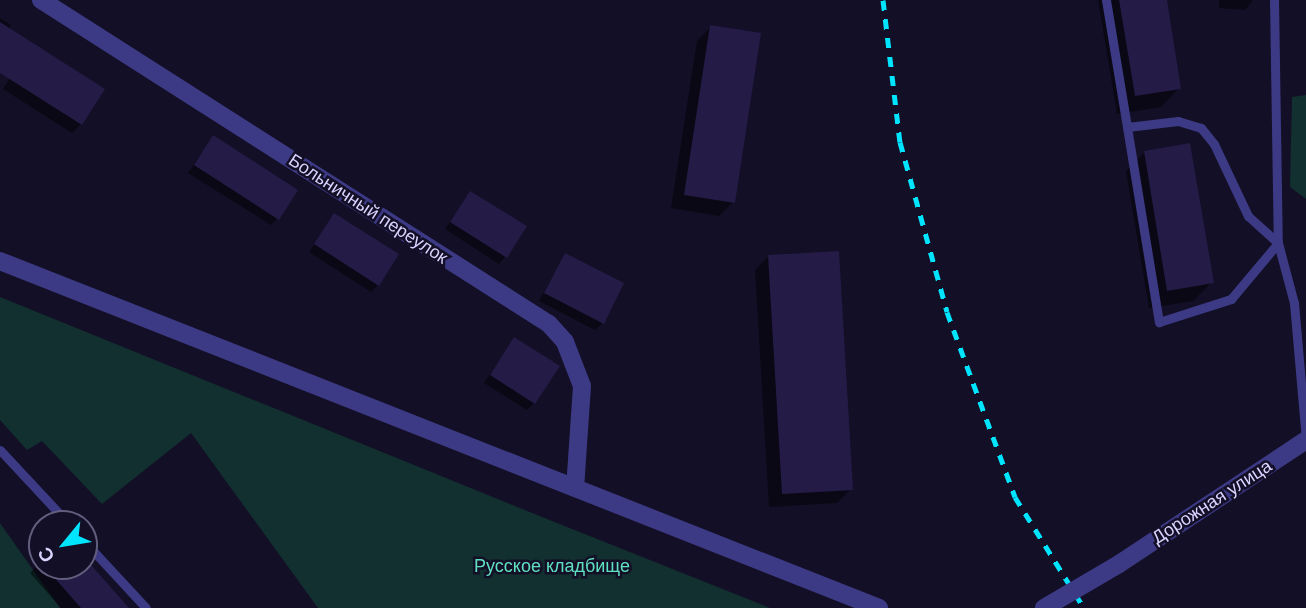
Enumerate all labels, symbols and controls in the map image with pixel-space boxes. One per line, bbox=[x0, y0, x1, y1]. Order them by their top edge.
street label: Больничный переулок bbox=[284, 149, 452, 269]
street label: Дорожная улица bbox=[1148, 455, 1276, 549]
north arrow bbox=[28, 510, 98, 580]
text: С bbox=[34, 544, 59, 566]
park label: Русское кладбище bbox=[474, 555, 630, 577]

